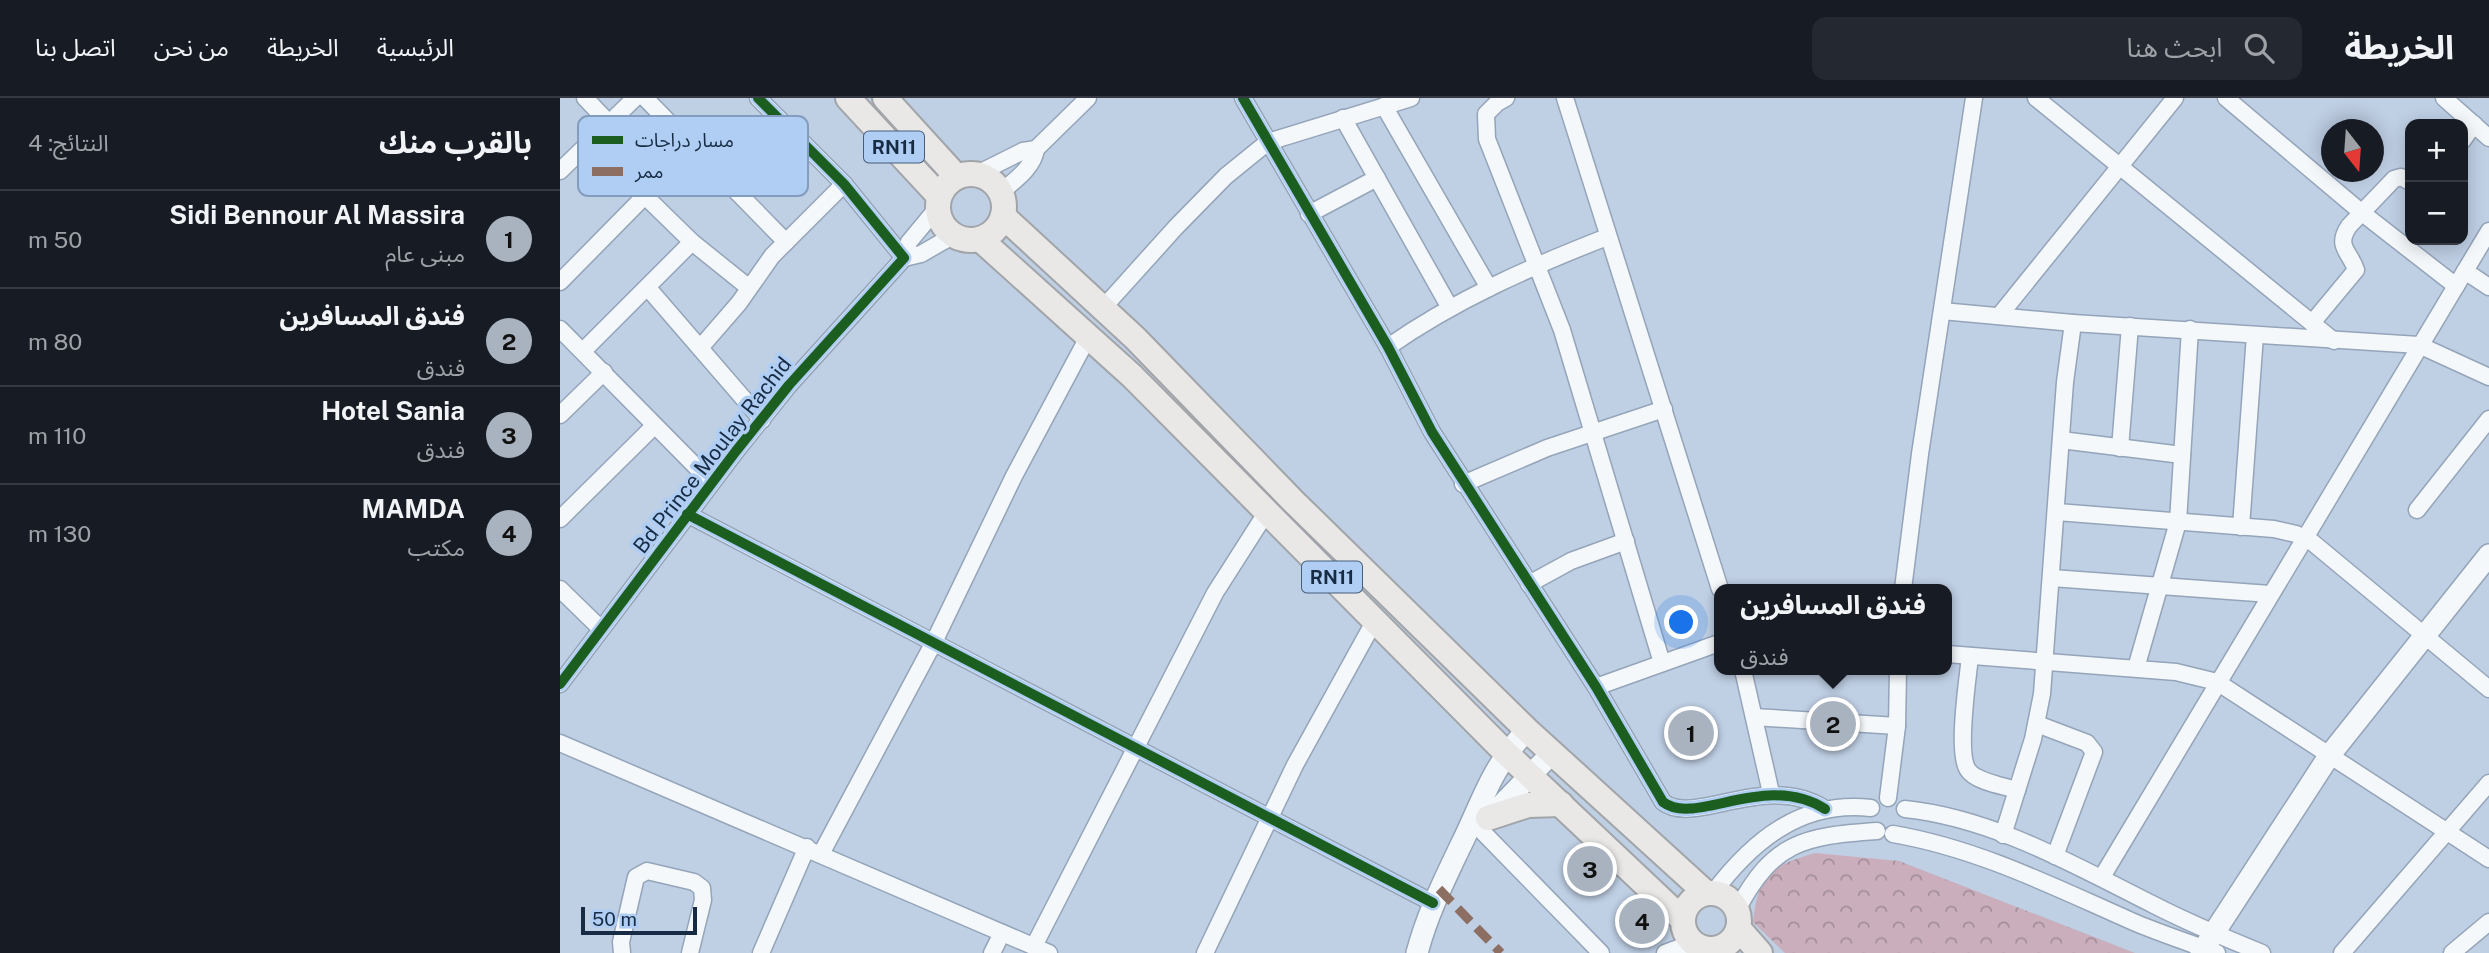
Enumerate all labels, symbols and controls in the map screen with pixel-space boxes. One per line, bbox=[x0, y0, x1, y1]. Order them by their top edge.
search box bbox=[1812, 17, 2302, 80]
text: الخريطة bbox=[2344, 28, 2454, 66]
icon: search bbox=[2240, 29, 2278, 67]
text: ابحث هنا bbox=[2127, 32, 2222, 63]
text: اتصل بنا bbox=[35, 33, 116, 61]
text: من نحن bbox=[154, 33, 229, 61]
text: الخريطة bbox=[267, 33, 339, 61]
text: الرئيسية bbox=[377, 33, 454, 61]
legend bbox=[578, 116, 808, 196]
north arrow bbox=[2321, 119, 2384, 182]
map controls bbox=[2405, 119, 2468, 245]
button: + bbox=[2405, 119, 2468, 182]
text: بالقرب منك bbox=[379, 124, 532, 160]
text: النتائج: 4 bbox=[28, 129, 109, 156]
text: مسار دراجات bbox=[635, 129, 734, 152]
road number: RN11 bbox=[864, 132, 924, 162]
text: ممر bbox=[634, 160, 663, 183]
button: − bbox=[2405, 182, 2468, 245]
text: Sidi Bennour Al Massira bbox=[169, 199, 465, 230]
text: 50 m bbox=[28, 226, 82, 253]
text: 1 bbox=[504, 226, 514, 253]
text: مبنى عام bbox=[385, 240, 465, 267]
text: فندق المسافرين bbox=[279, 300, 465, 331]
text: 80 m bbox=[28, 328, 82, 355]
text: 2 bbox=[502, 328, 516, 355]
street label: Bd Prince Moulay Rachid bbox=[628, 352, 796, 558]
text: فندق bbox=[417, 354, 465, 381]
text: Hotel Sania bbox=[321, 395, 465, 426]
text: 110 m bbox=[28, 422, 86, 449]
text: 3 bbox=[501, 422, 517, 449]
text: فندق bbox=[417, 436, 465, 463]
text: MAMDA bbox=[362, 493, 465, 524]
text: 130 m bbox=[28, 520, 91, 547]
text: 4 bbox=[501, 520, 517, 547]
text: مكتب bbox=[408, 534, 465, 561]
road number: RN11 bbox=[1302, 562, 1362, 592]
popup bbox=[1714, 584, 1952, 675]
text: فندق المسافرين bbox=[1740, 589, 1926, 620]
your location bbox=[1664, 605, 1698, 639]
text: فندق bbox=[1740, 643, 1788, 670]
pin: 2 bbox=[1810, 698, 1856, 750]
pin: 1 bbox=[1668, 707, 1714, 759]
pin: 3 bbox=[1567, 843, 1613, 895]
pin: 4 bbox=[1619, 895, 1665, 947]
scale bar bbox=[581, 904, 696, 936]
text: 50 m bbox=[592, 908, 637, 930]

